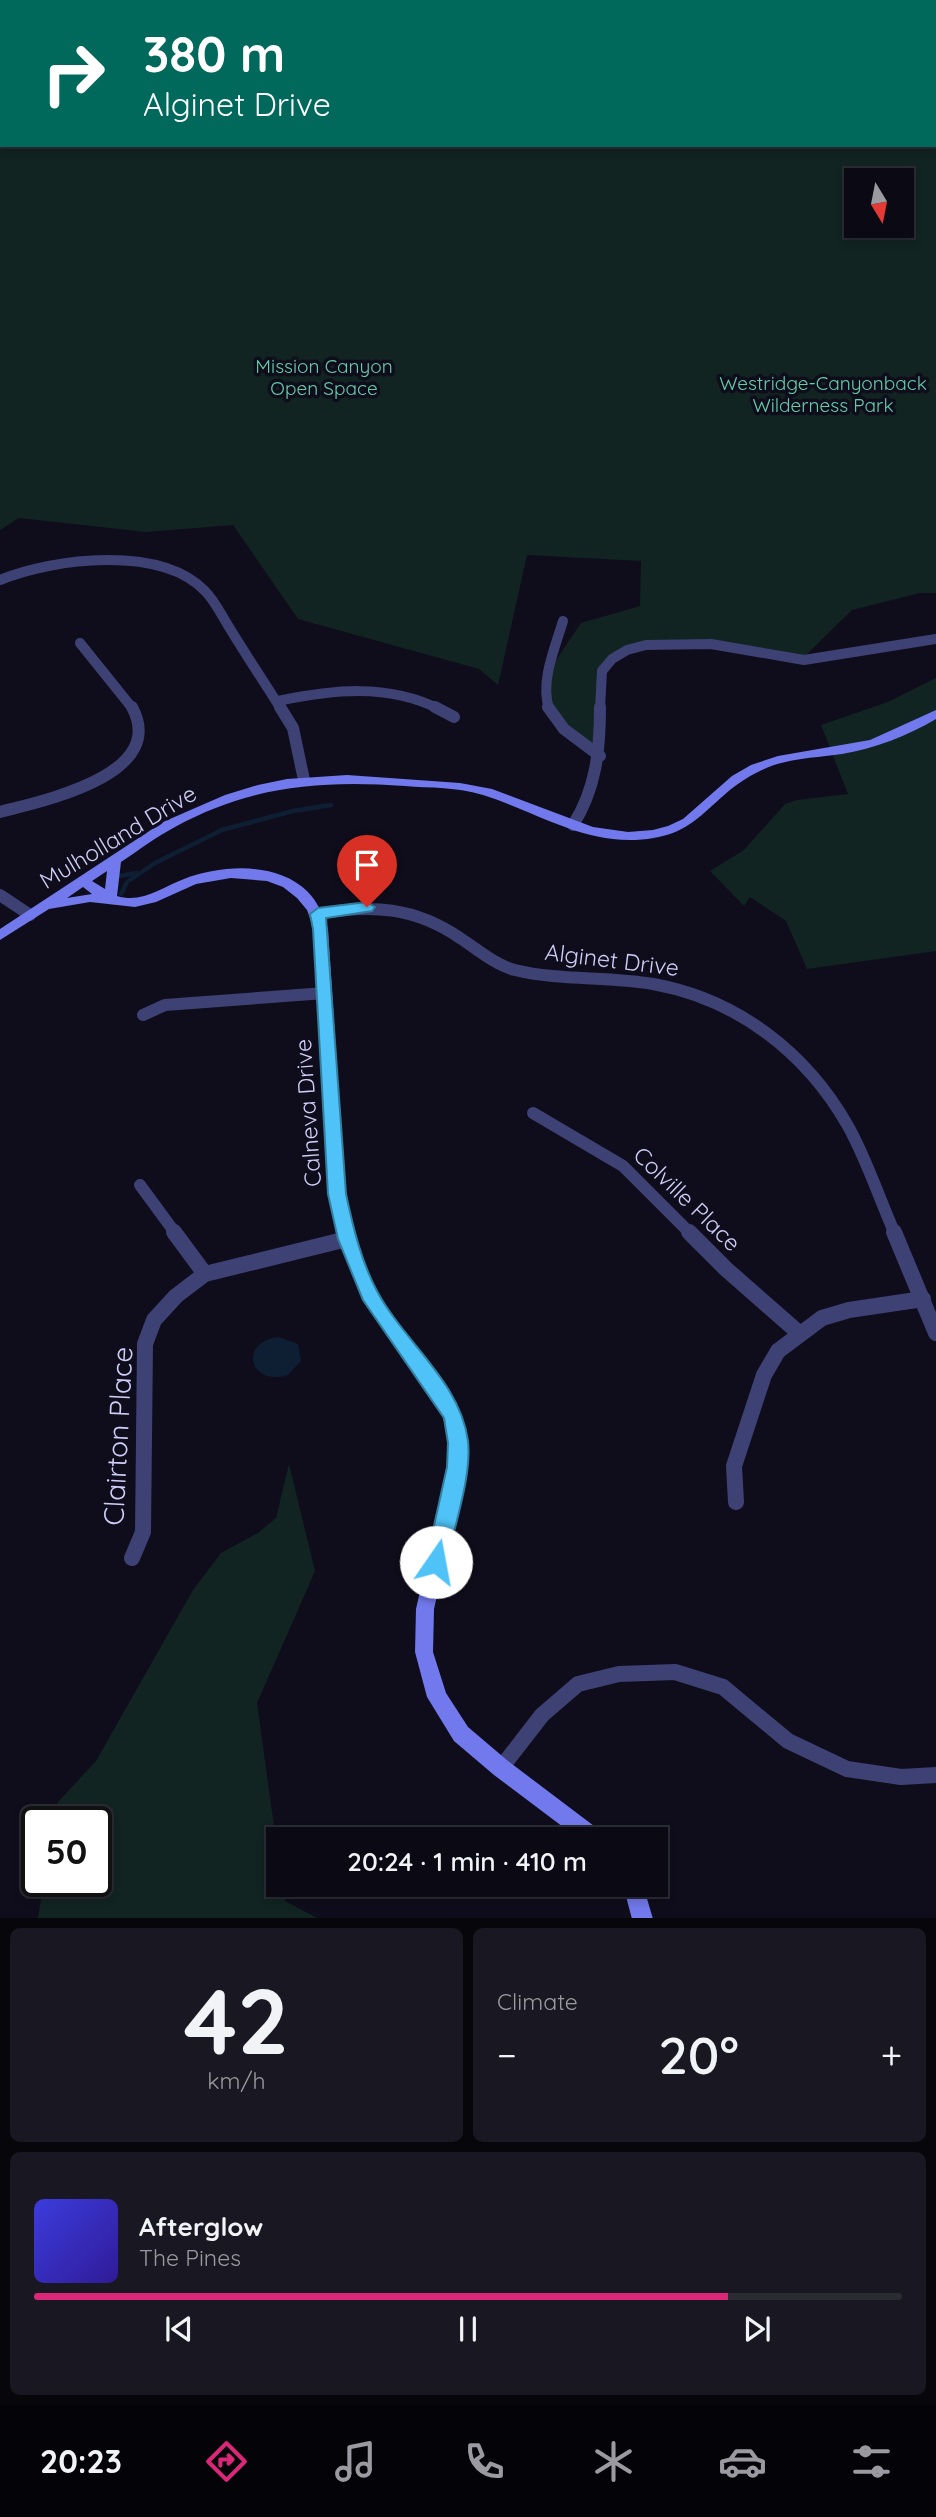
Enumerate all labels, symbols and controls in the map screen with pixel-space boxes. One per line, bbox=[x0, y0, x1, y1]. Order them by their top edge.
text: 380 m bbox=[143, 23, 285, 84]
icon: right bbox=[28, 28, 119, 119]
text: Alginet Drive bbox=[143, 84, 331, 124]
north arrow bbox=[844, 168, 914, 238]
map controls bbox=[844, 168, 914, 238]
park label: Mission Canyon Open Space bbox=[255, 354, 393, 400]
park label: Westridge-Canyonback Wilderness Park bbox=[719, 371, 927, 417]
street label: Mulholland Drive bbox=[34, 778, 201, 895]
pin bbox=[337, 835, 397, 907]
icon: arrive bbox=[348, 846, 386, 884]
street label: Alginet Drive bbox=[543, 937, 681, 982]
street label: Calneva Drive bbox=[288, 1038, 327, 1188]
street label: Colville Place bbox=[628, 1140, 747, 1257]
street label: Clairton Place bbox=[95, 1346, 140, 1526]
position arrow bbox=[399, 1525, 473, 1599]
speed limit sign: 50 bbox=[21, 1806, 112, 1897]
text: 20:24 · 1 min · 410 m bbox=[347, 1845, 587, 1878]
text: 42 bbox=[184, 1963, 289, 2077]
text: Climate bbox=[497, 1987, 578, 2016]
text: 20° bbox=[658, 2022, 739, 2087]
text: − bbox=[497, 2031, 517, 2079]
text: + bbox=[881, 2031, 902, 2079]
text: km/h bbox=[207, 2066, 266, 2095]
text: Afterglow bbox=[139, 2210, 263, 2243]
text: The Pines bbox=[139, 2243, 241, 2272]
icon: previous bbox=[160, 2310, 198, 2348]
icon: pause bbox=[449, 2310, 487, 2348]
icon: next bbox=[738, 2310, 776, 2348]
icon: directions bbox=[202, 2437, 251, 2486]
icon: music bbox=[331, 2437, 380, 2486]
icon: phone bbox=[460, 2437, 509, 2486]
icon: climate bbox=[589, 2437, 638, 2486]
icon: car bbox=[718, 2437, 767, 2486]
icon: filters bbox=[847, 2437, 896, 2486]
text: 20:23 bbox=[40, 2441, 122, 2481]

